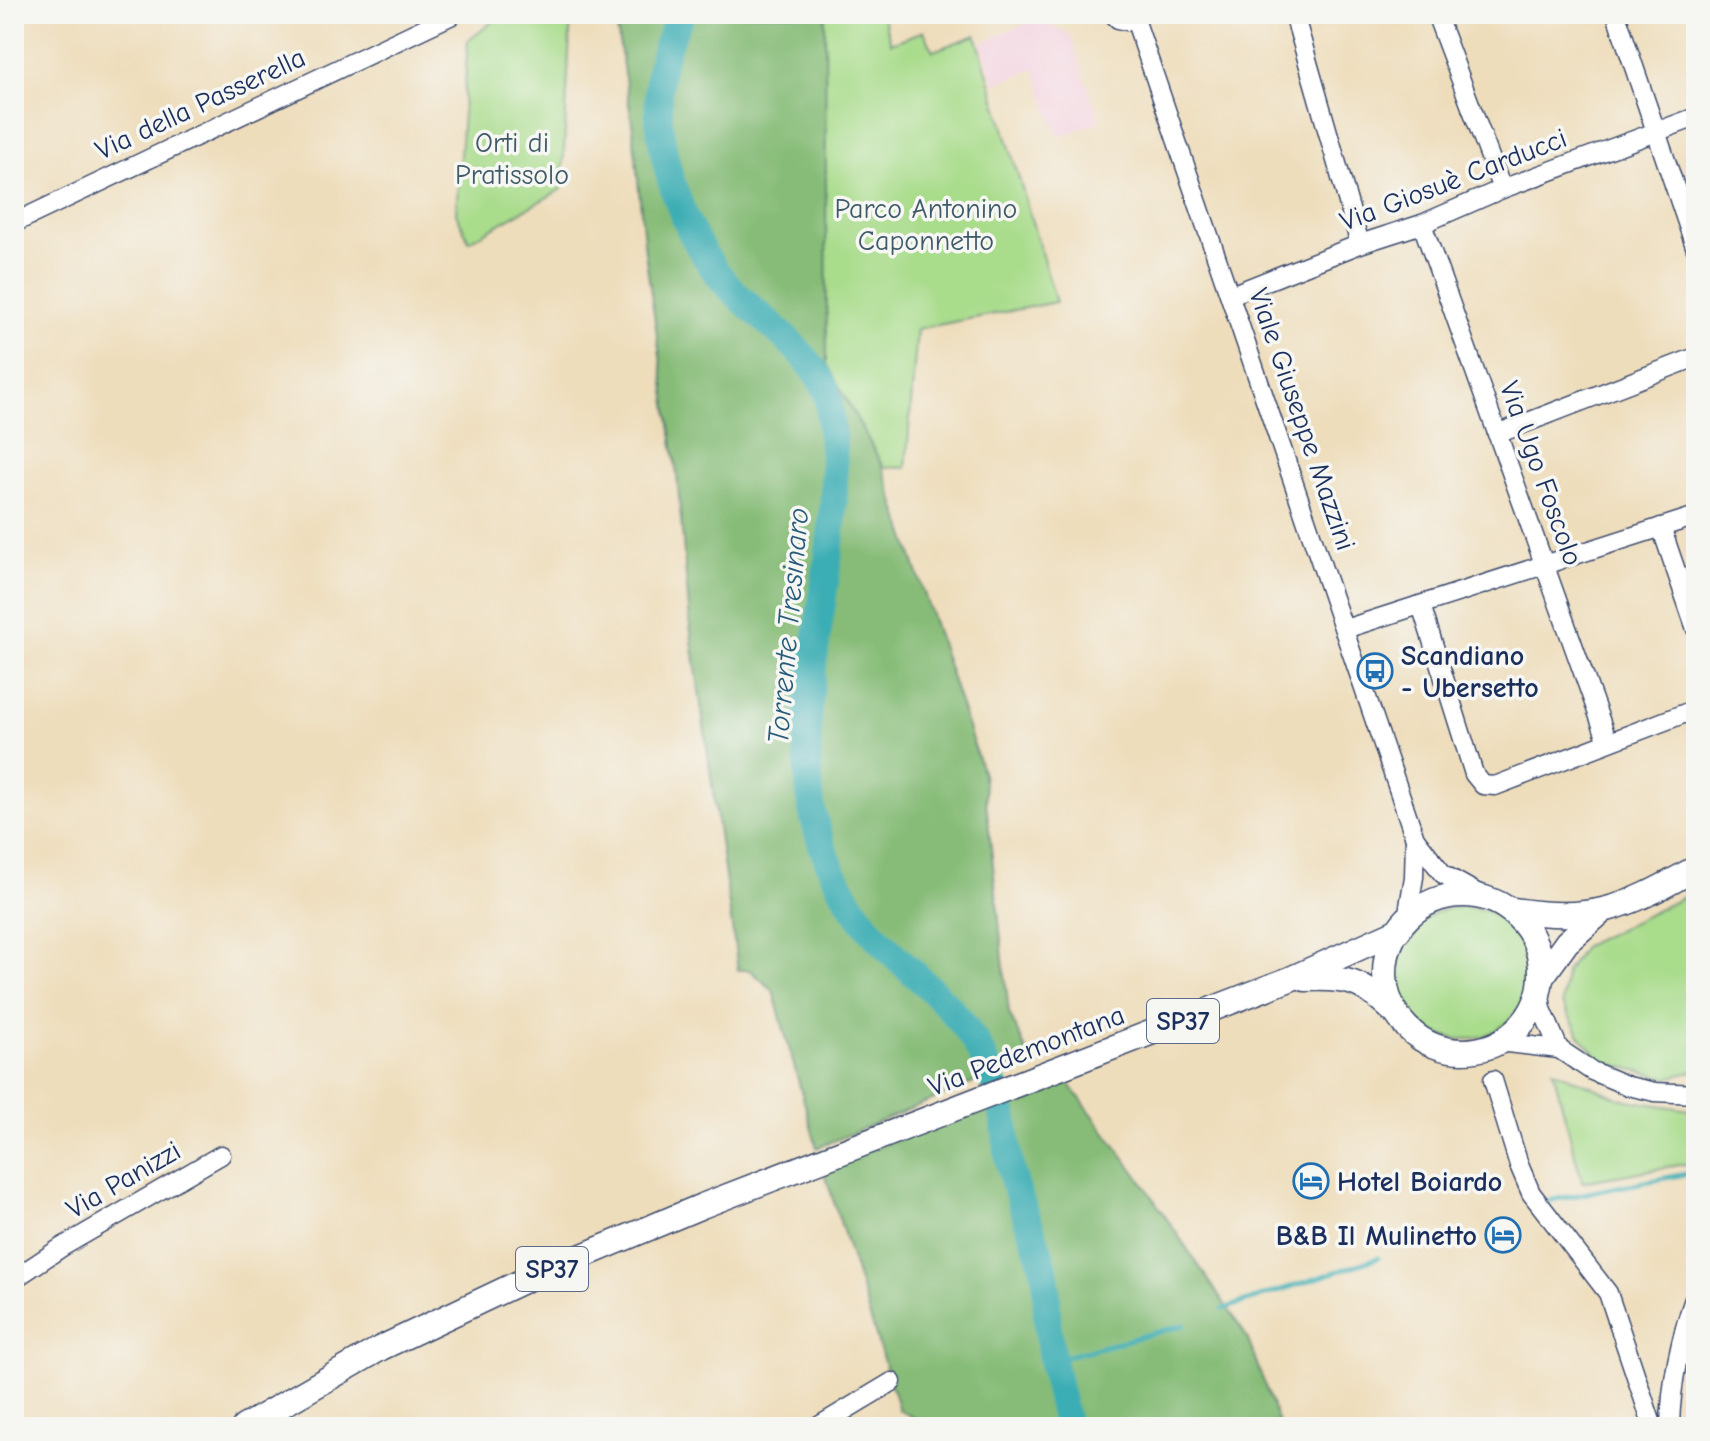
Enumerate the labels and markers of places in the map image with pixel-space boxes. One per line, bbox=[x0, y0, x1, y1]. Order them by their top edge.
place label: Scandiano - Ubersetto bbox=[1401, 640, 1539, 704]
bus stop icon: Scandiano - Ubersetto bbox=[1356, 652, 1394, 690]
hotel icon: Hotel Boiardo bbox=[1292, 1162, 1330, 1200]
place label: Hotel Boiardo bbox=[1337, 1166, 1502, 1198]
hotel icon: B&B Il Mulinetto bbox=[1484, 1216, 1522, 1254]
place label: B&B Il Mulinetto bbox=[1276, 1220, 1477, 1252]

